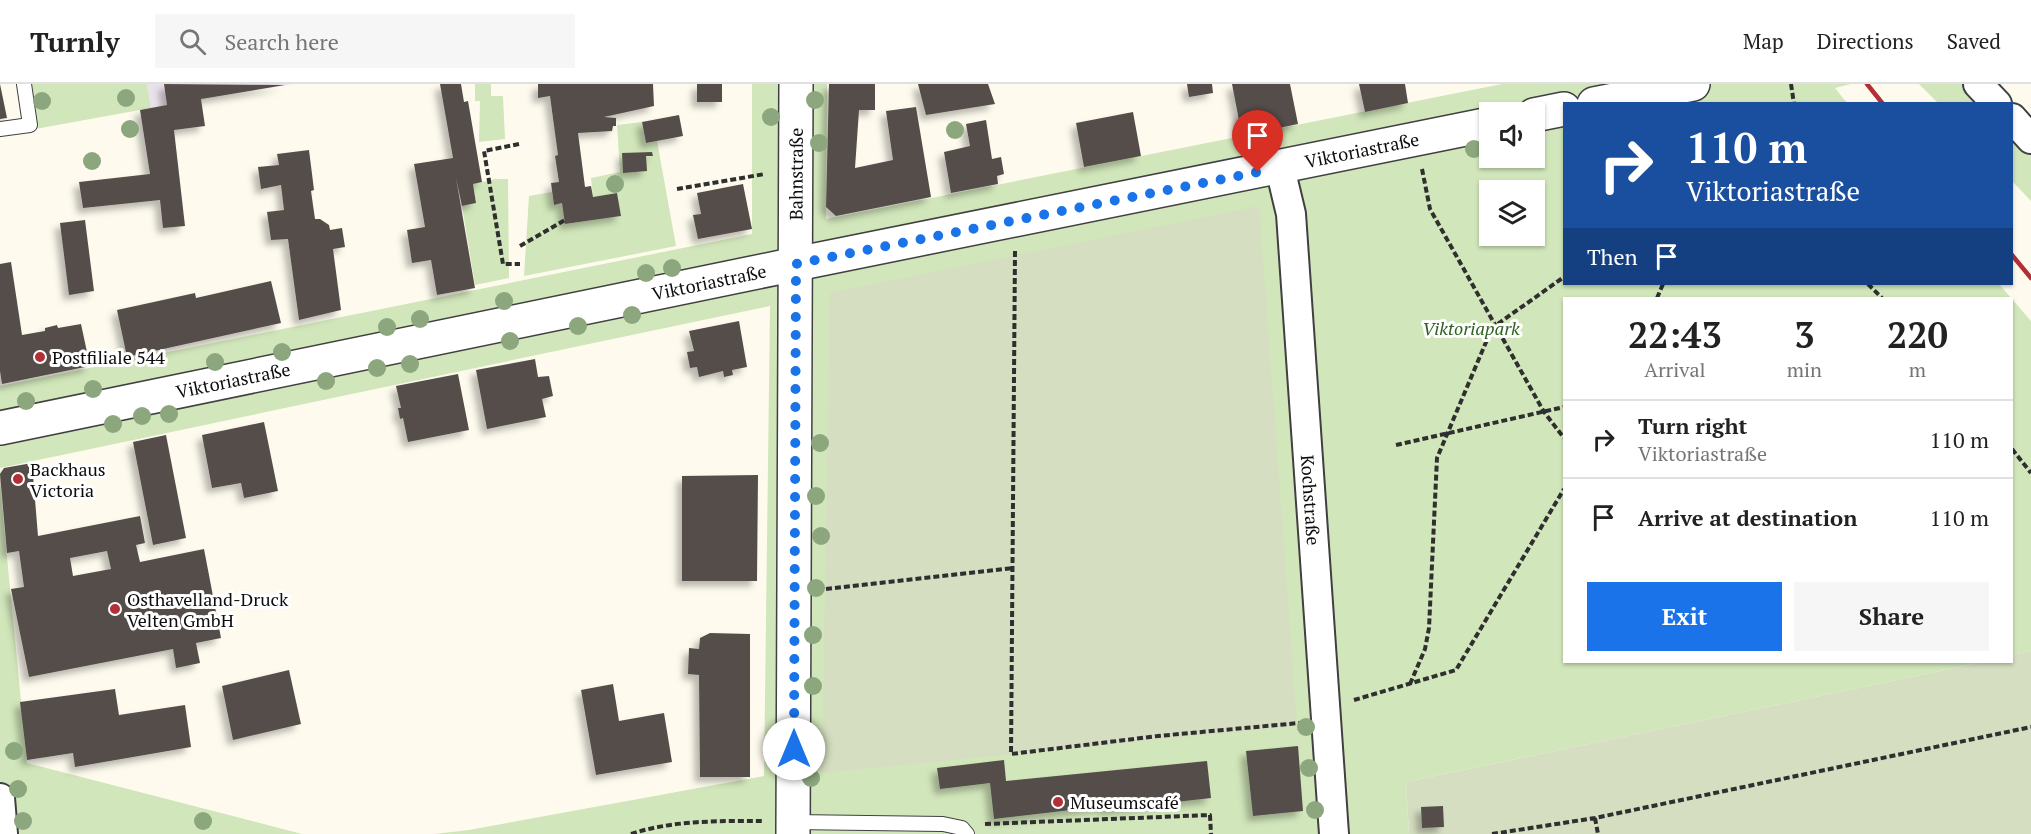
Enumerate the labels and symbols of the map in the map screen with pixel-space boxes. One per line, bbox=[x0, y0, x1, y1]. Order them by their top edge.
pin bbox=[1232, 110, 1283, 172]
street label: Viktoriastraße bbox=[1303, 127, 1421, 173]
street label: Bahnstraße bbox=[783, 128, 808, 220]
street label: Viktoriastraße bbox=[650, 258, 768, 305]
park label: Viktoriapark bbox=[1422, 316, 1520, 340]
place label: Postfiliale 544 bbox=[52, 345, 165, 369]
marker: Postfiliale 544 bbox=[33, 350, 47, 364]
street label: Viktoriastraße bbox=[174, 356, 292, 403]
street label: Kochstraße bbox=[1296, 454, 1326, 546]
place label: Backhaus Victoria bbox=[30, 457, 106, 502]
marker: Backhaus Victoria bbox=[11, 472, 25, 486]
place label: Osthavelland-Druck Velten GmbH bbox=[127, 587, 289, 632]
marker: Osthavelland-Druck Velten GmbH bbox=[108, 602, 122, 616]
position arrow bbox=[762, 717, 826, 781]
place label: Museumscafé bbox=[1070, 790, 1179, 814]
marker: Museumscafé bbox=[1051, 795, 1065, 809]

